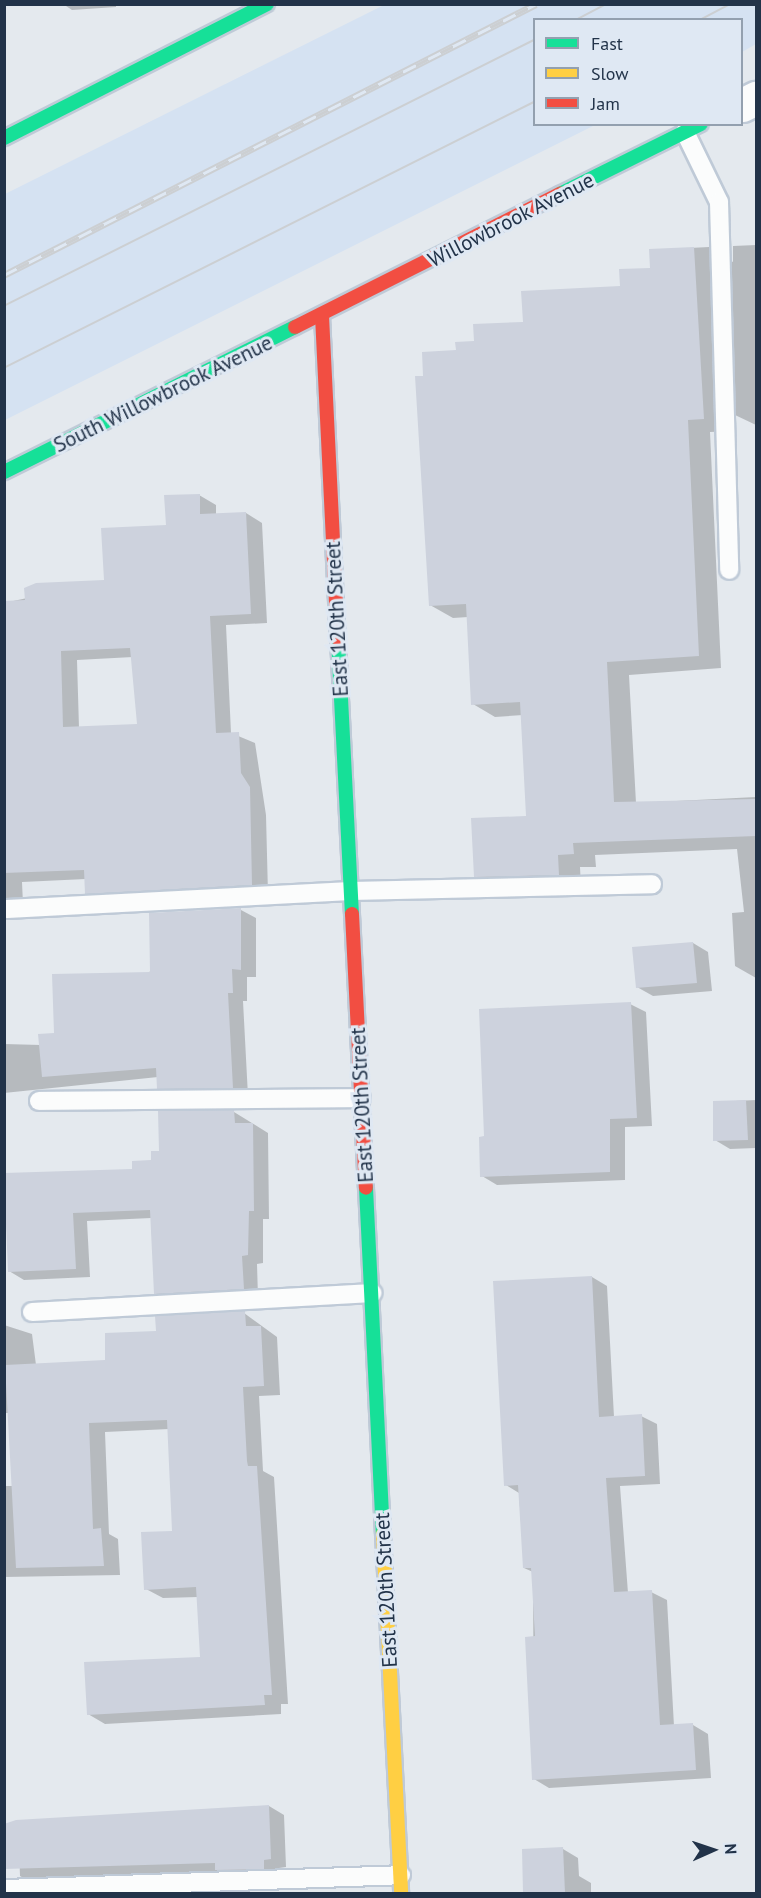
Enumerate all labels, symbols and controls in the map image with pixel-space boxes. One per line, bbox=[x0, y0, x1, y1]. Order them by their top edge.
legend bbox=[533, 18, 743, 126]
text: Fast bbox=[591, 32, 623, 55]
text: Slow bbox=[591, 62, 629, 85]
text: Jam bbox=[591, 92, 620, 115]
street label: Willowbrook Avenue bbox=[423, 167, 599, 273]
street label: South Willowbrook Avenue bbox=[49, 330, 277, 458]
street label: East 120th Street bbox=[320, 541, 354, 697]
street label: East 120th Street bbox=[345, 1027, 379, 1183]
street label: East 120th Street bbox=[369, 1512, 403, 1668]
north arrow bbox=[683, 1820, 743, 1880]
text: N bbox=[721, 1843, 741, 1855]

